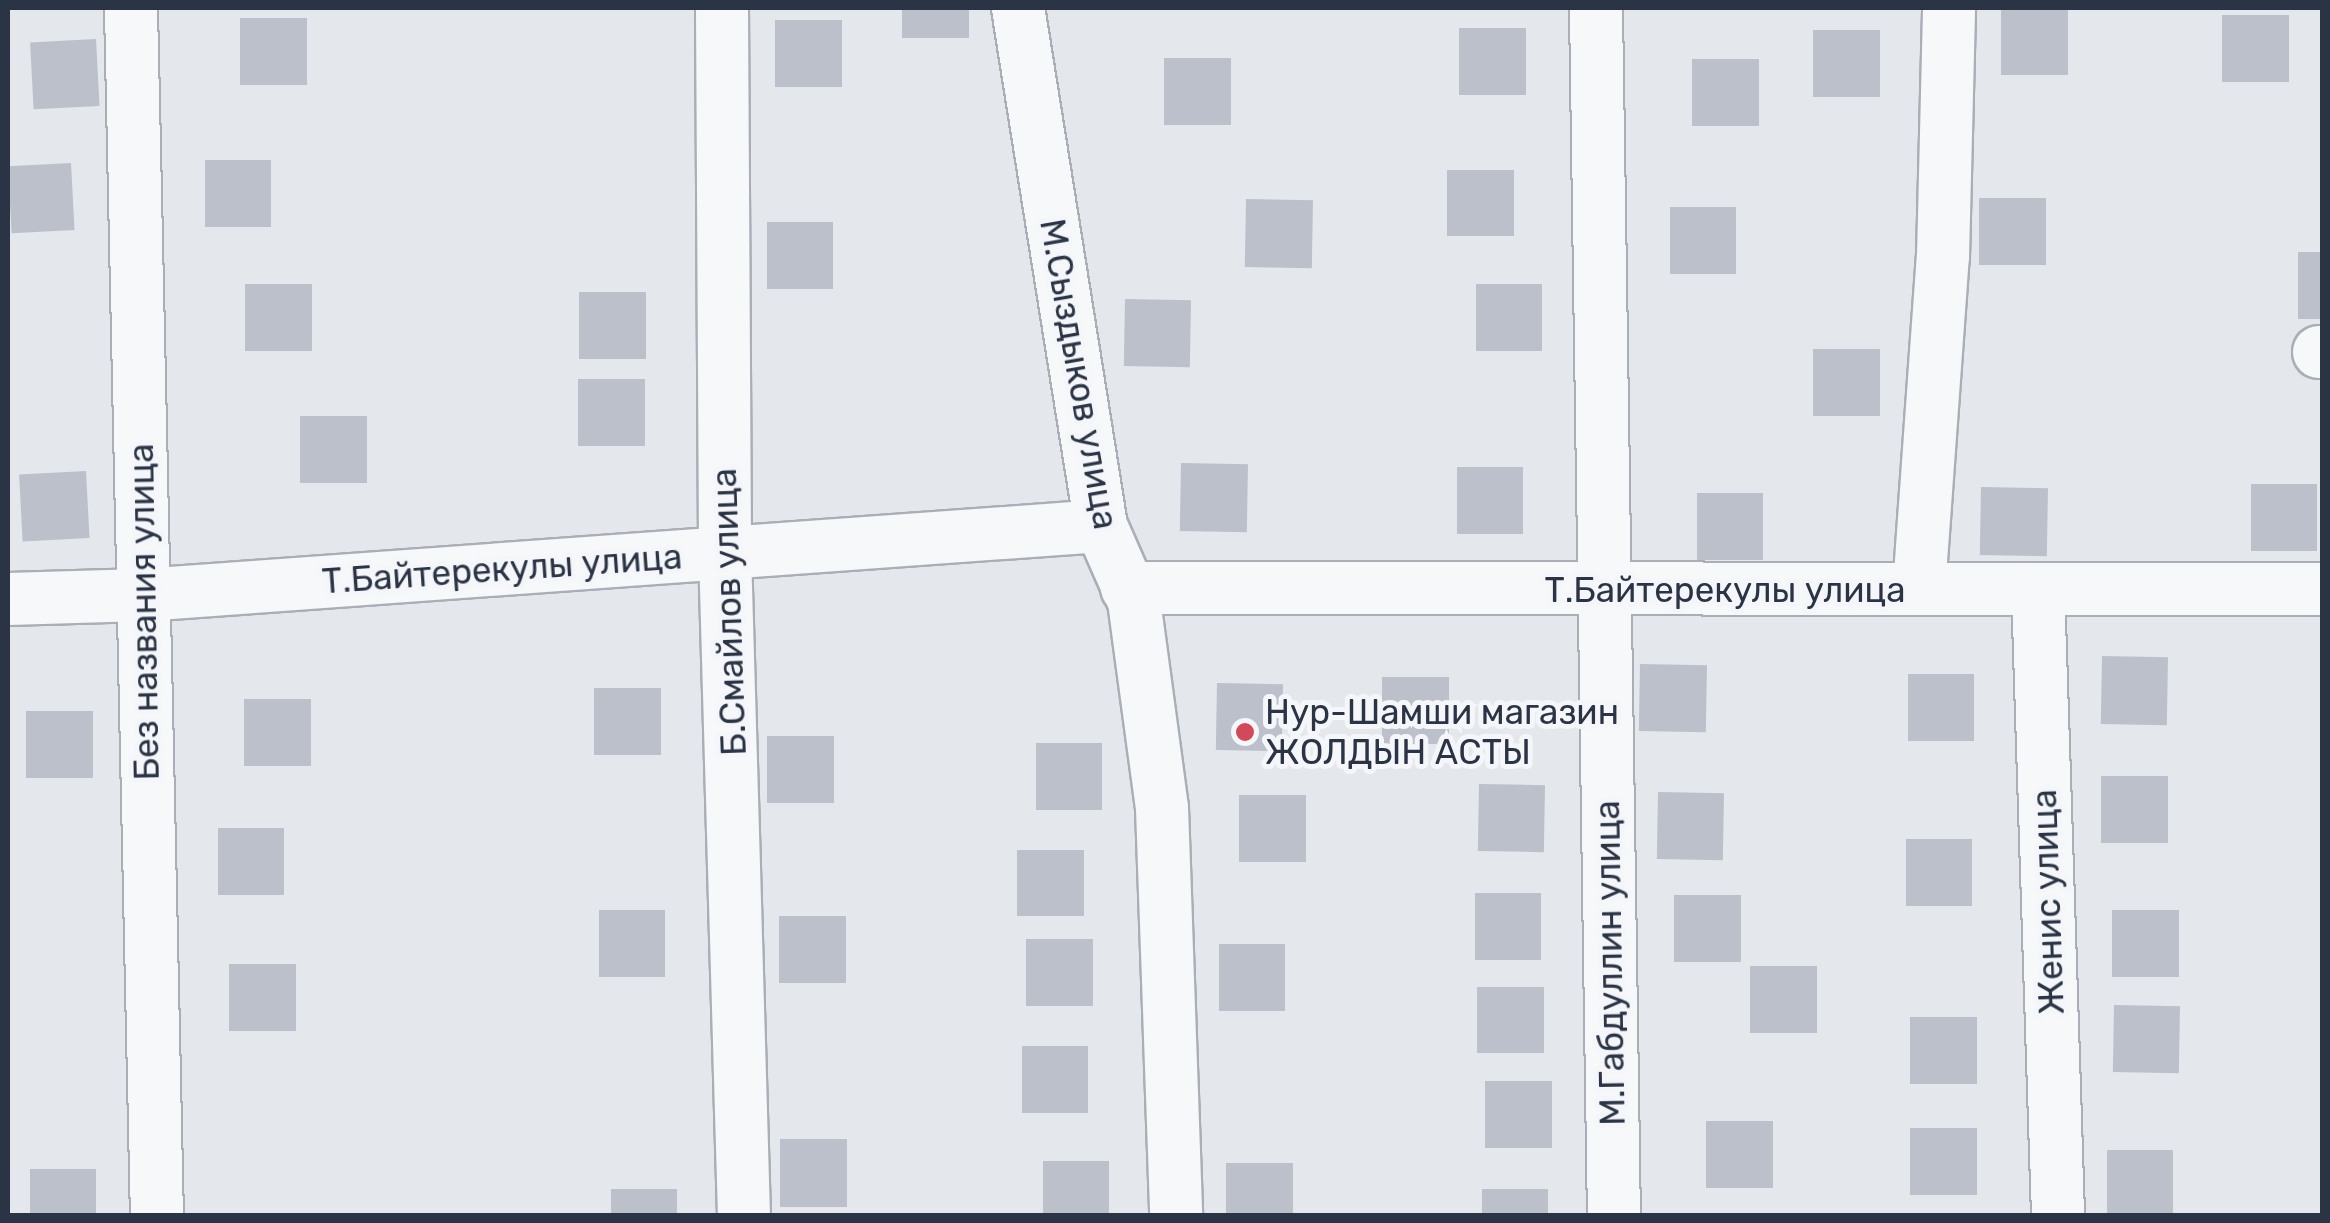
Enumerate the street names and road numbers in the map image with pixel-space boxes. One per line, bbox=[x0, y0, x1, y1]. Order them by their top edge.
street label: М.Сыздыков улица bbox=[1031, 216, 1127, 532]
street label: Без названия улица bbox=[120, 443, 168, 781]
street label: Б.Смайлов улица bbox=[703, 467, 755, 757]
street label: Т.Байтерекулы улица bbox=[320, 535, 684, 603]
street label: Т.Байтерекулы улица bbox=[1544, 569, 1906, 611]
street label: Женис улица bbox=[2023, 789, 2073, 1015]
street label: М.Габдуллин улица bbox=[1586, 800, 1634, 1126]

